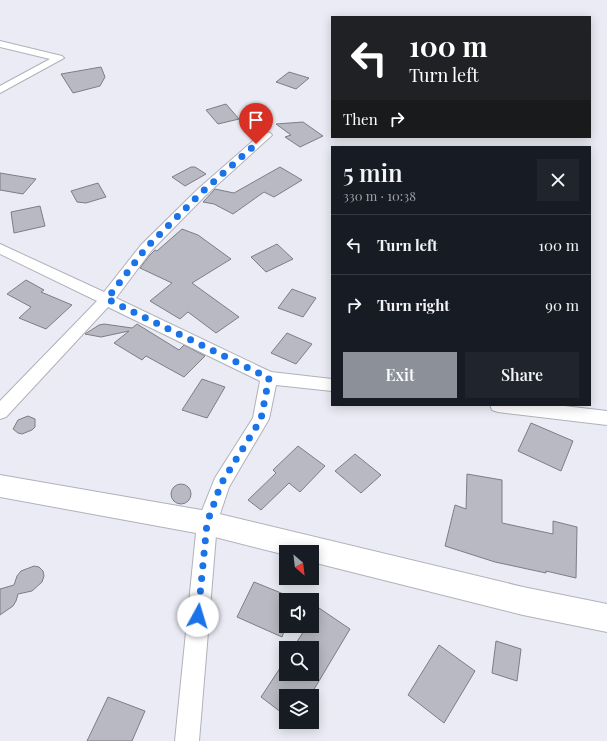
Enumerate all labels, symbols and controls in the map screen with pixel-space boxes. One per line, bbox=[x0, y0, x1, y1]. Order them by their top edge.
text: 100 m bbox=[409, 27, 488, 64]
icon: left bbox=[343, 32, 395, 84]
text: Turn left bbox=[409, 63, 479, 87]
pin bbox=[239, 103, 273, 144]
icon: right bbox=[386, 108, 408, 130]
icon: arrive bbox=[245, 109, 267, 131]
text: Then bbox=[343, 109, 378, 129]
text: 5 min bbox=[343, 156, 403, 188]
button: close bbox=[537, 159, 579, 201]
text: 330 m · 10:38 bbox=[343, 187, 416, 204]
icon: left bbox=[343, 234, 365, 256]
text: Turn left bbox=[377, 235, 438, 255]
text: 100 m bbox=[538, 235, 579, 255]
icon: right bbox=[343, 294, 365, 316]
text: Turn right bbox=[377, 295, 450, 315]
text: 90 m bbox=[545, 295, 579, 315]
button: Exit bbox=[343, 352, 457, 398]
button: Share bbox=[465, 352, 579, 398]
north arrow bbox=[279, 545, 319, 585]
map controls bbox=[279, 545, 319, 729]
button: sound bbox=[279, 593, 319, 633]
position arrow bbox=[177, 595, 219, 637]
button: search bbox=[279, 641, 319, 681]
button: layers bbox=[279, 689, 319, 729]

